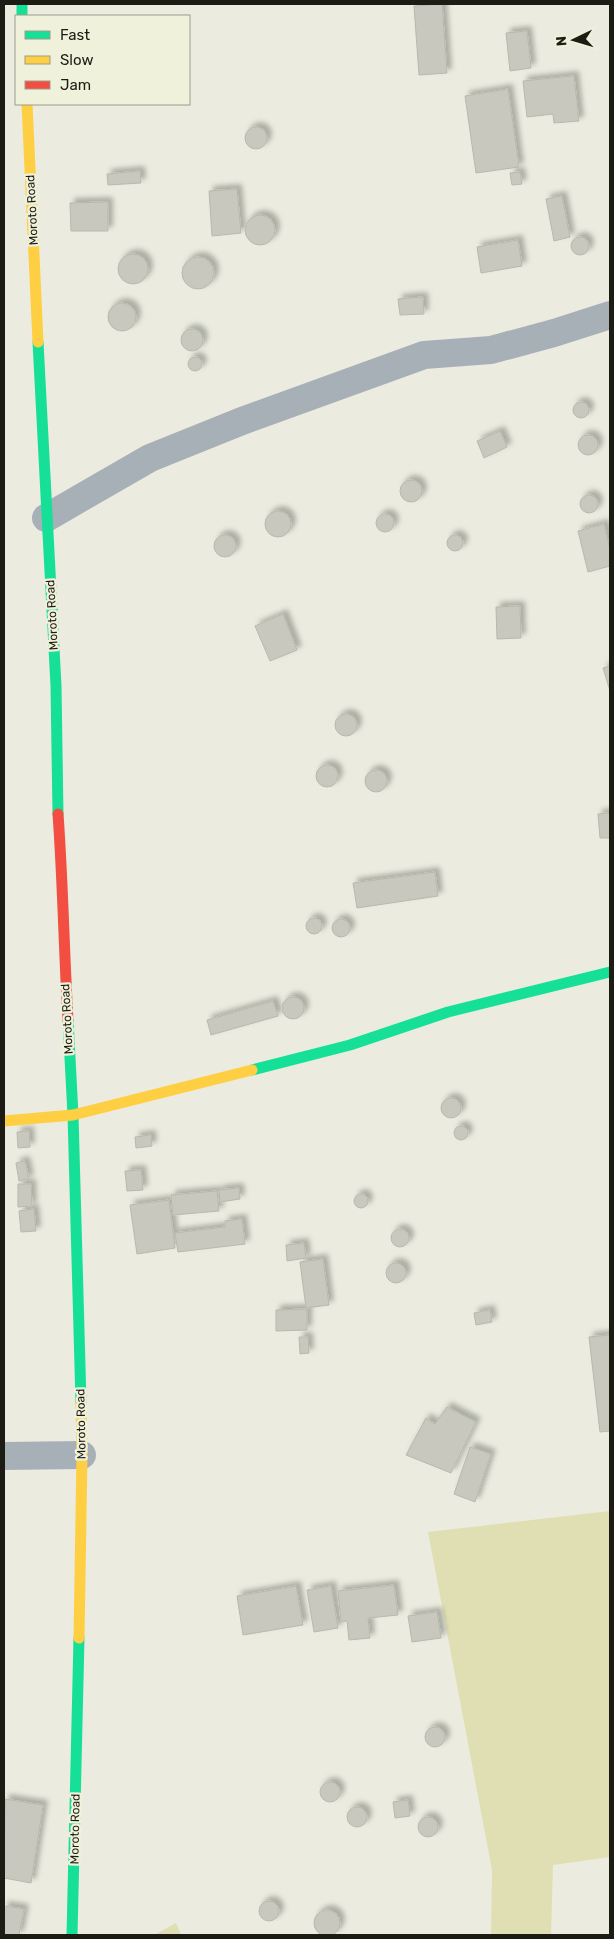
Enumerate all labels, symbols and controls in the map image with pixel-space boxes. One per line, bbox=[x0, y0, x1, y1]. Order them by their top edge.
legend bbox=[15, 15, 190, 105]
north arrow bbox=[549, 15, 599, 65]
text: Fast bbox=[60, 26, 90, 44]
text: N bbox=[553, 35, 570, 47]
text: Slow bbox=[60, 51, 93, 69]
text: Jam bbox=[60, 76, 91, 94]
street label: Moroto Road bbox=[23, 174, 41, 246]
street label: Moroto Road bbox=[43, 579, 61, 651]
street label: Moroto Road bbox=[58, 983, 76, 1055]
street label: Moroto Road bbox=[73, 1389, 89, 1459]
street label: Moroto Road bbox=[67, 1794, 83, 1864]

